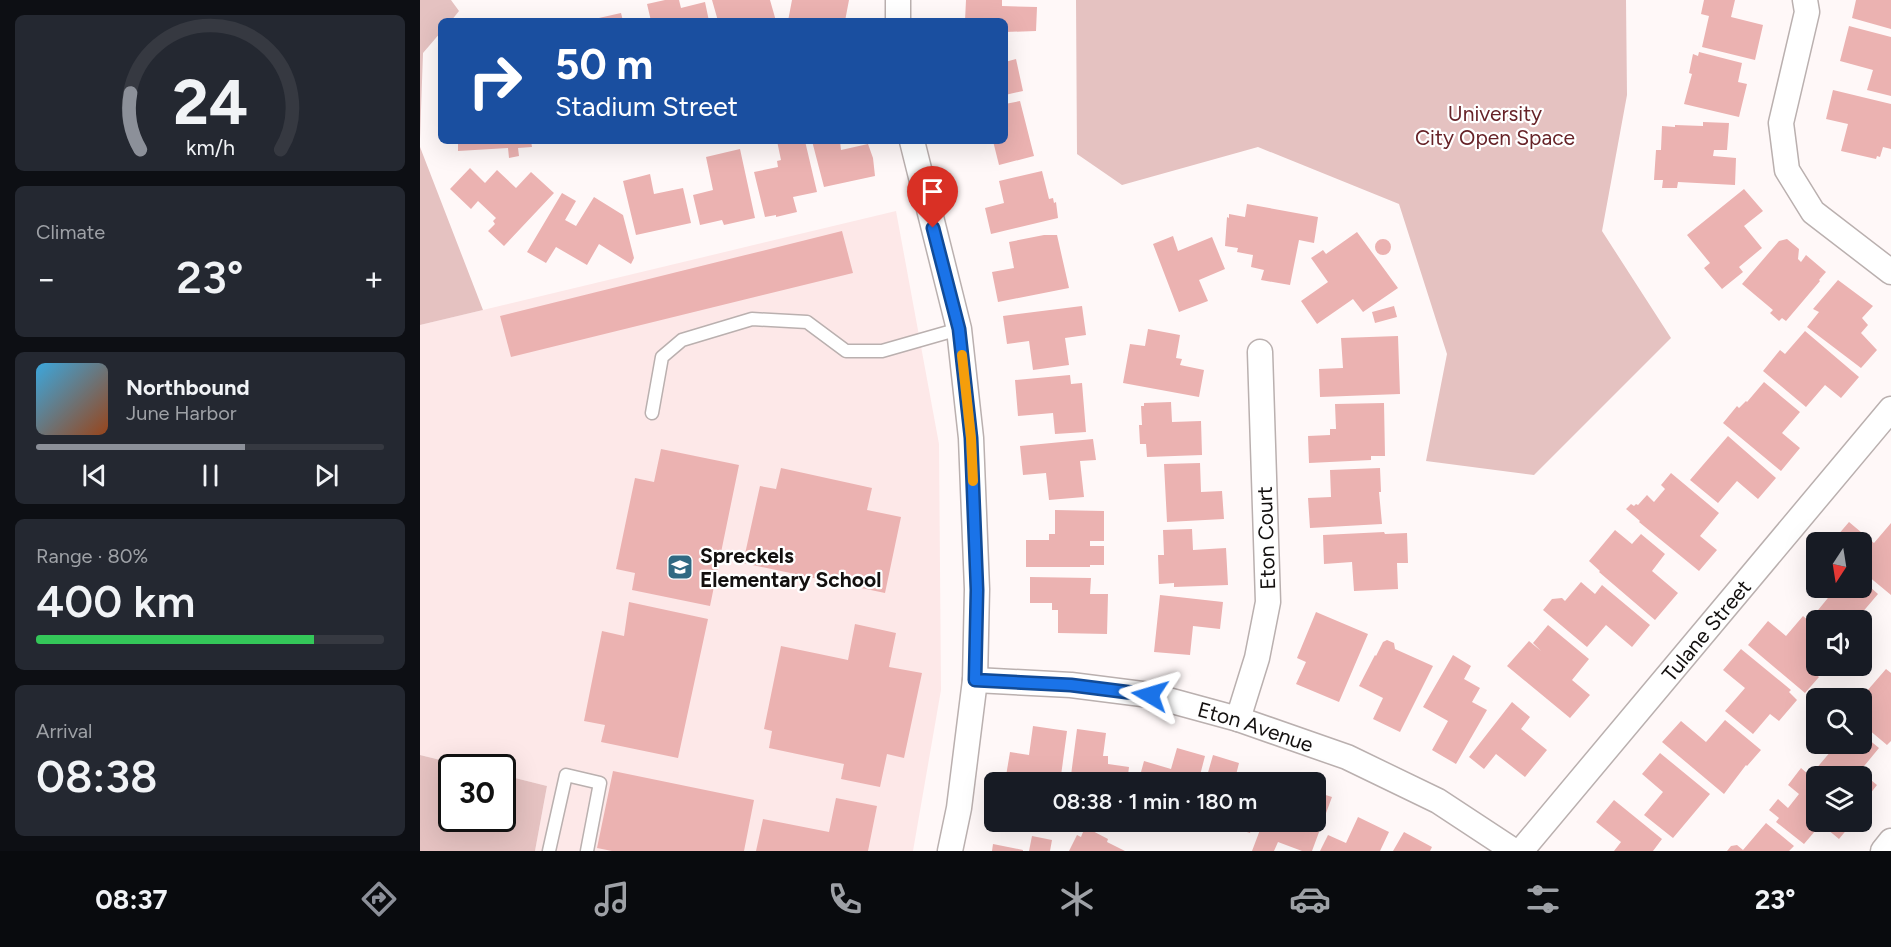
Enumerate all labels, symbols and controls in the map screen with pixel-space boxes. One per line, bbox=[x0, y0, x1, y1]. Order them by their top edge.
text: 50 m bbox=[555, 39, 653, 90]
icon: right bbox=[456, 42, 534, 120]
text: 24 bbox=[172, 65, 248, 140]
text: Stadium Street bbox=[555, 90, 738, 123]
park label: University City Open Space bbox=[1415, 101, 1575, 150]
text: km/h bbox=[186, 135, 234, 160]
pin bbox=[907, 166, 958, 228]
icon: arrive bbox=[916, 175, 949, 208]
text: Climate bbox=[36, 220, 105, 244]
text: 23° bbox=[176, 250, 244, 304]
text: − bbox=[36, 259, 57, 298]
text: + bbox=[363, 259, 384, 298]
text: Northbound bbox=[126, 374, 250, 401]
text: June Harbor bbox=[126, 401, 237, 425]
icon: previous bbox=[78, 459, 111, 492]
icon: pause bbox=[194, 459, 227, 492]
icon: next bbox=[310, 459, 343, 492]
street label: Eton Court bbox=[1252, 486, 1280, 590]
north arrow bbox=[1806, 532, 1872, 598]
map controls bbox=[1806, 532, 1872, 832]
place label: Spreckels Elementary School bbox=[700, 543, 881, 592]
text: Range · 80% bbox=[36, 544, 148, 568]
school or university icon: Spreckels Elementary School bbox=[665, 552, 695, 582]
text: 400 km bbox=[36, 574, 195, 628]
street label: Tulane Street bbox=[1656, 574, 1756, 686]
button: sound bbox=[1806, 610, 1872, 676]
position arrow bbox=[1118, 663, 1182, 727]
button: search bbox=[1806, 688, 1872, 754]
street label: Eton Avenue bbox=[1195, 696, 1317, 757]
text: Arrival bbox=[36, 719, 92, 743]
text: 08:38 bbox=[36, 749, 158, 803]
speed limit sign: 30 bbox=[438, 754, 516, 832]
button: layers bbox=[1806, 766, 1872, 832]
text: 08:38 · 1 min · 180 m bbox=[1053, 788, 1257, 815]
icon: directions bbox=[358, 878, 400, 920]
icon: music bbox=[591, 878, 633, 920]
icon: phone bbox=[824, 878, 866, 920]
icon: climate bbox=[1056, 878, 1098, 920]
icon: car bbox=[1289, 878, 1331, 920]
icon: filters bbox=[1522, 878, 1564, 920]
text: 08:37 bbox=[95, 883, 168, 916]
text: 23° bbox=[1755, 883, 1796, 916]

